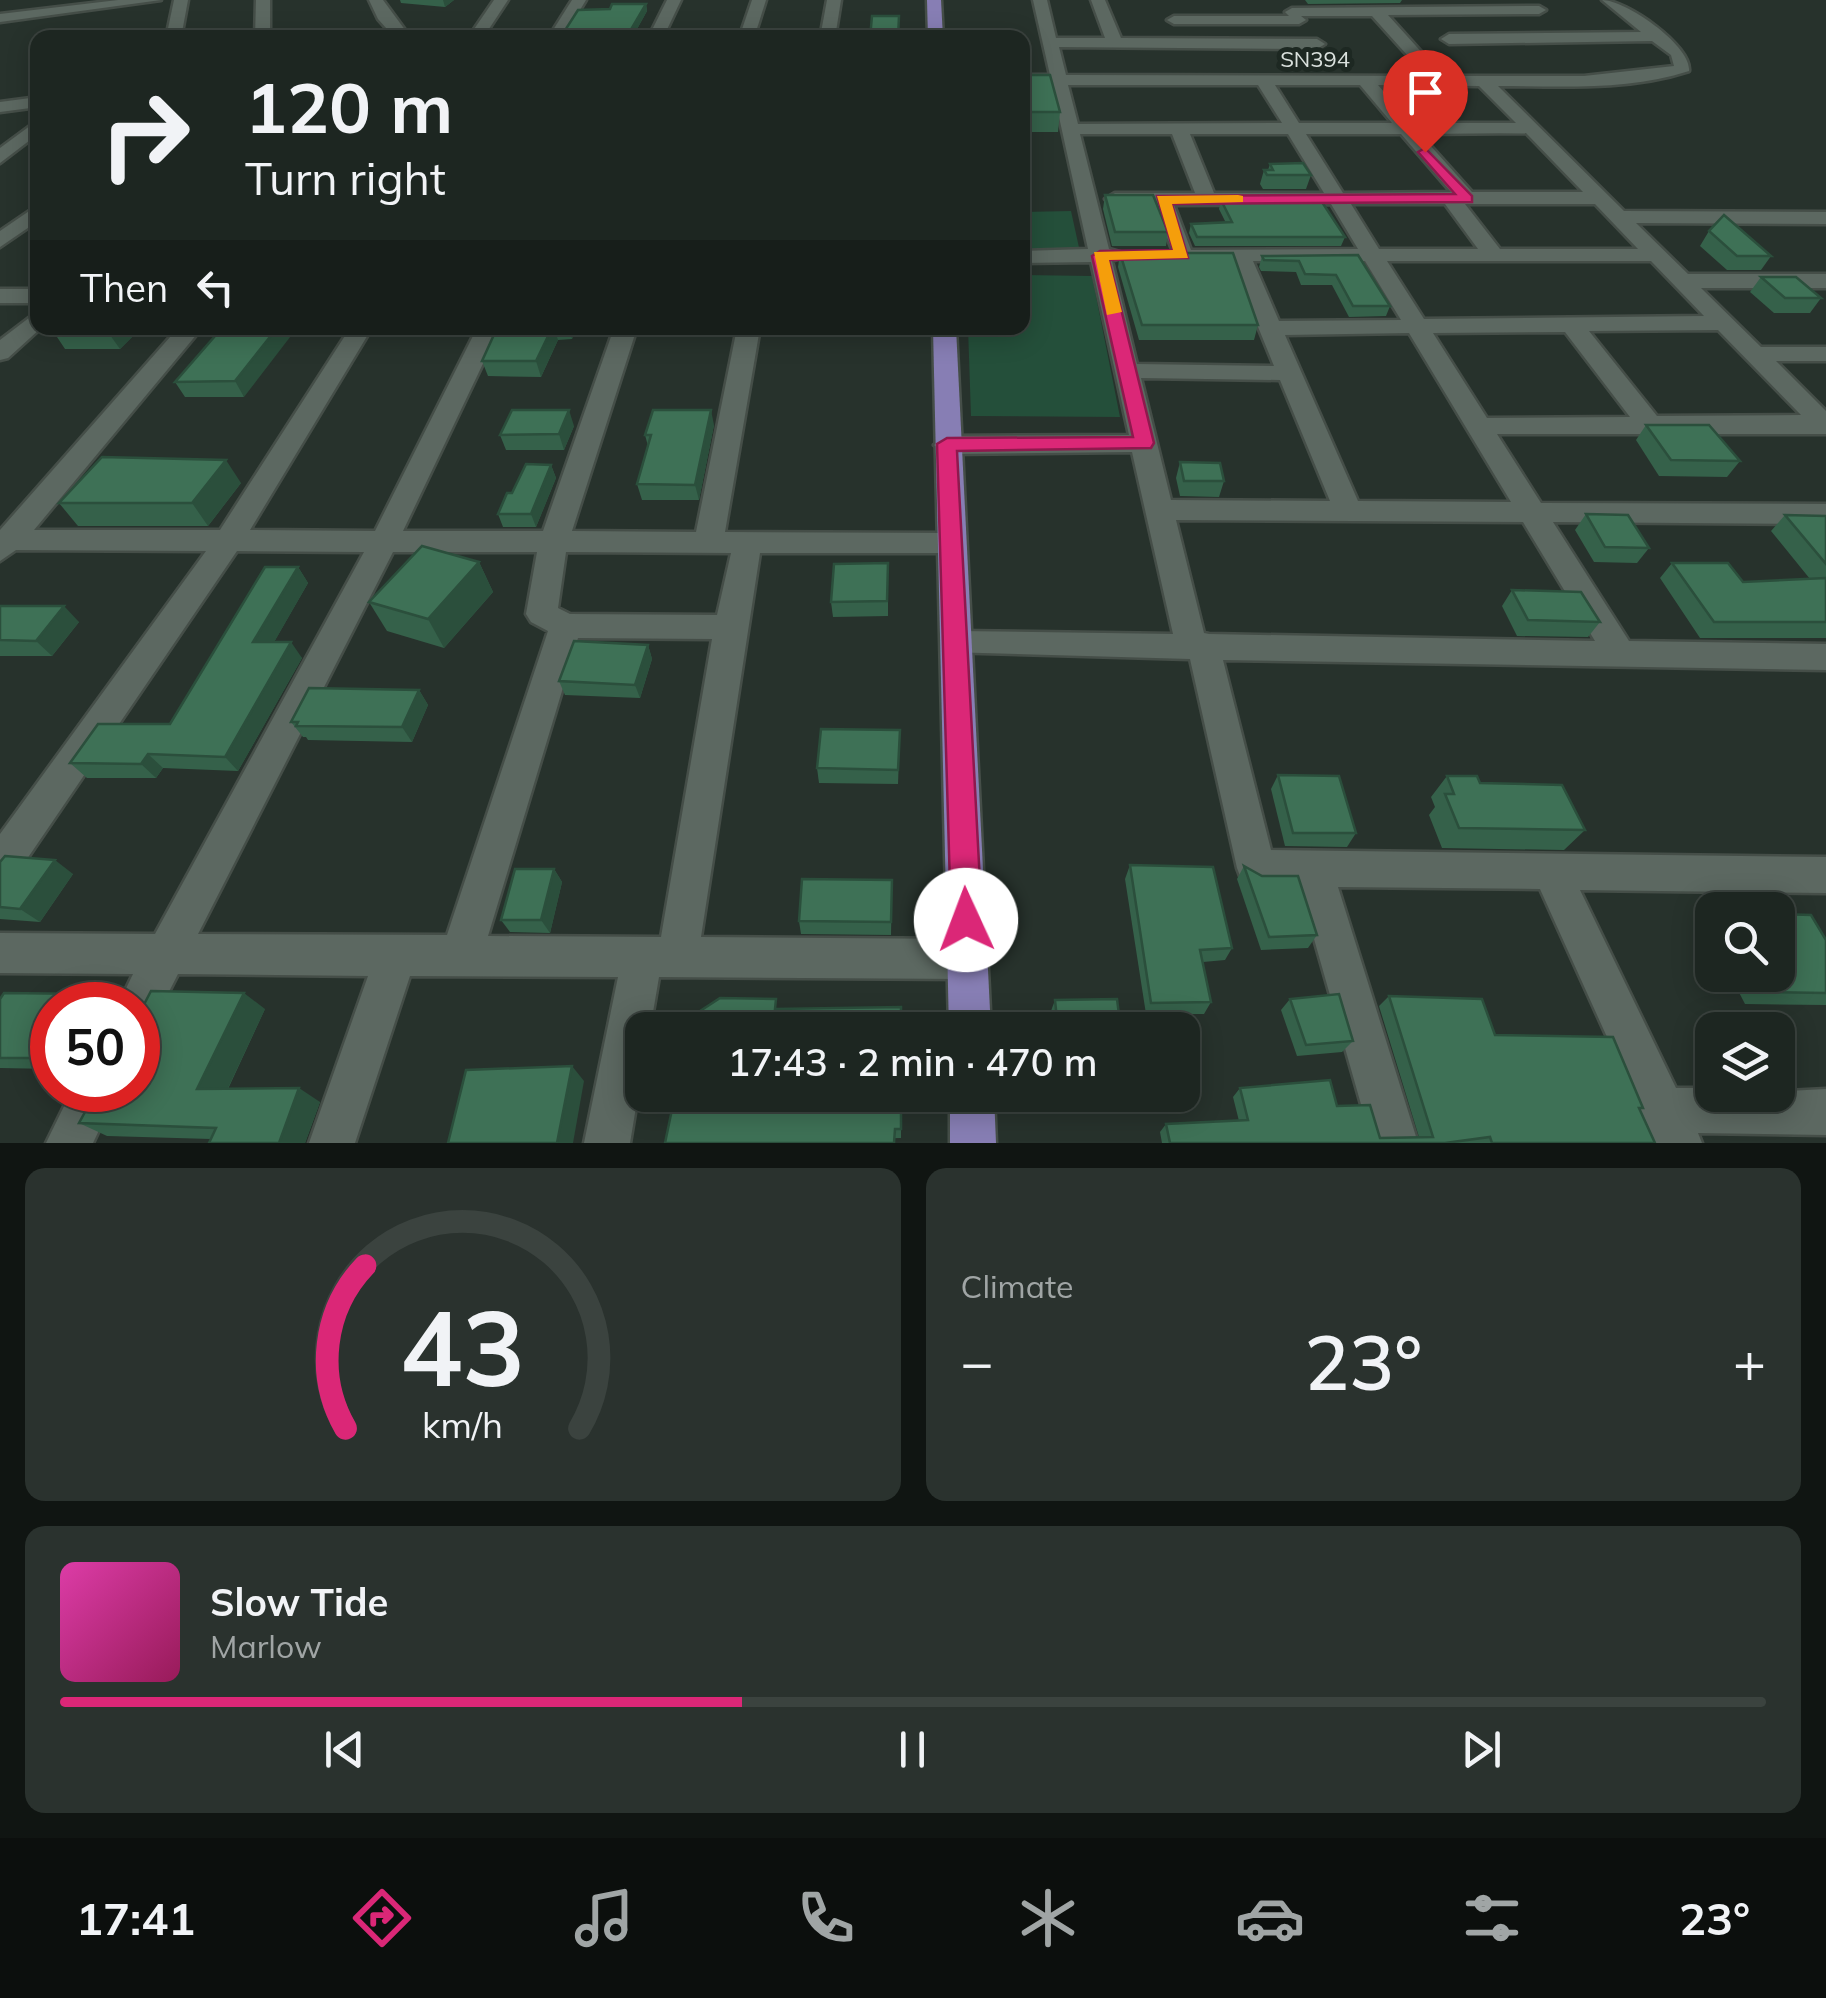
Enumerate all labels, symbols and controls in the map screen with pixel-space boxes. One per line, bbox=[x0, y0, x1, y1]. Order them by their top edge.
street label: SN394 bbox=[1280, 45, 1350, 73]
pin bbox=[1383, 50, 1468, 153]
text: 120 m bbox=[245, 63, 453, 151]
icon: arrive bbox=[1398, 65, 1453, 120]
icon: right bbox=[80, 70, 210, 200]
text: Turn right bbox=[245, 150, 446, 206]
icon: left bbox=[188, 260, 243, 315]
text: Then bbox=[80, 264, 168, 312]
position arrow bbox=[914, 868, 1018, 972]
map controls bbox=[1695, 892, 1795, 1112]
button: search bbox=[1695, 892, 1795, 992]
speed limit sign: 50 bbox=[30, 982, 160, 1112]
button: layers bbox=[1695, 1012, 1795, 1112]
text: 17:43 · 2 min · 470 m bbox=[727, 1038, 1098, 1086]
text: Climate bbox=[961, 1266, 1073, 1306]
text: 43 bbox=[400, 1281, 525, 1412]
text: 23° bbox=[1304, 1315, 1422, 1409]
text: − bbox=[961, 1327, 994, 1396]
text: + bbox=[1733, 1327, 1766, 1396]
text: km/h bbox=[422, 1402, 503, 1447]
text: Slow Tide bbox=[210, 1578, 388, 1626]
text: Marlow bbox=[210, 1626, 322, 1666]
icon: previous bbox=[317, 1722, 372, 1777]
icon: pause bbox=[885, 1722, 940, 1777]
icon: next bbox=[1454, 1722, 1509, 1777]
icon: directions bbox=[347, 1883, 417, 1953]
icon: music bbox=[569, 1883, 639, 1953]
icon: phone bbox=[791, 1883, 861, 1953]
icon: climate bbox=[1013, 1883, 1083, 1953]
icon: car bbox=[1235, 1883, 1305, 1953]
icon: filters bbox=[1457, 1883, 1527, 1953]
text: 17:41 bbox=[76, 1890, 195, 1946]
text: 23° bbox=[1679, 1890, 1750, 1946]

